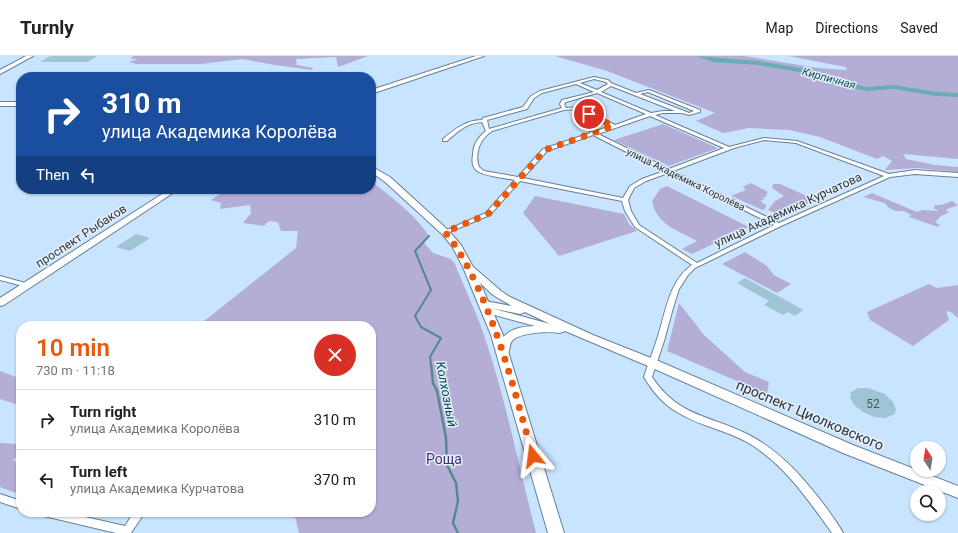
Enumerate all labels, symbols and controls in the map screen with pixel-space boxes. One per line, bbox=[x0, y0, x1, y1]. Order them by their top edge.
text: Turnly bbox=[20, 16, 74, 39]
text: Map bbox=[766, 20, 793, 36]
text: Directions bbox=[815, 20, 878, 36]
text: Saved bbox=[900, 20, 938, 36]
water label: Кирпичная bbox=[801, 65, 857, 92]
text: 310 m bbox=[102, 87, 181, 120]
icon: right bbox=[36, 88, 88, 140]
pin bbox=[572, 97, 606, 131]
icon: arrive bbox=[578, 103, 600, 125]
text: улица Академика Королёва bbox=[102, 121, 337, 142]
street label: улица Академика Королёва bbox=[625, 146, 747, 213]
icon: left bbox=[77, 164, 99, 186]
text: Then bbox=[36, 166, 69, 184]
street label: улица Академика Курчатова bbox=[712, 170, 864, 250]
street label: проспект Рыбаков bbox=[33, 201, 129, 271]
text: 10 min bbox=[36, 334, 110, 362]
button: close bbox=[314, 334, 356, 376]
water label: Колхозный bbox=[433, 360, 460, 428]
text: 730 m · 11:18 bbox=[36, 363, 115, 378]
street label: проспект Циолковского bbox=[734, 377, 886, 453]
house number: 52 bbox=[866, 397, 880, 411]
text: Turn right bbox=[70, 403, 136, 421]
icon: right bbox=[36, 409, 58, 431]
text: 310 m bbox=[314, 411, 356, 429]
text: улица Академика Королёва bbox=[70, 421, 240, 436]
position arrow bbox=[512, 435, 554, 477]
north arrow bbox=[910, 441, 946, 477]
map controls bbox=[910, 441, 946, 521]
park label: Роща bbox=[426, 451, 462, 467]
text: Turn left bbox=[70, 463, 127, 481]
icon: left bbox=[36, 469, 58, 491]
text: 370 m bbox=[314, 471, 356, 489]
text: улица Академика Курчатова bbox=[70, 481, 244, 496]
button: search bbox=[910, 485, 946, 521]

